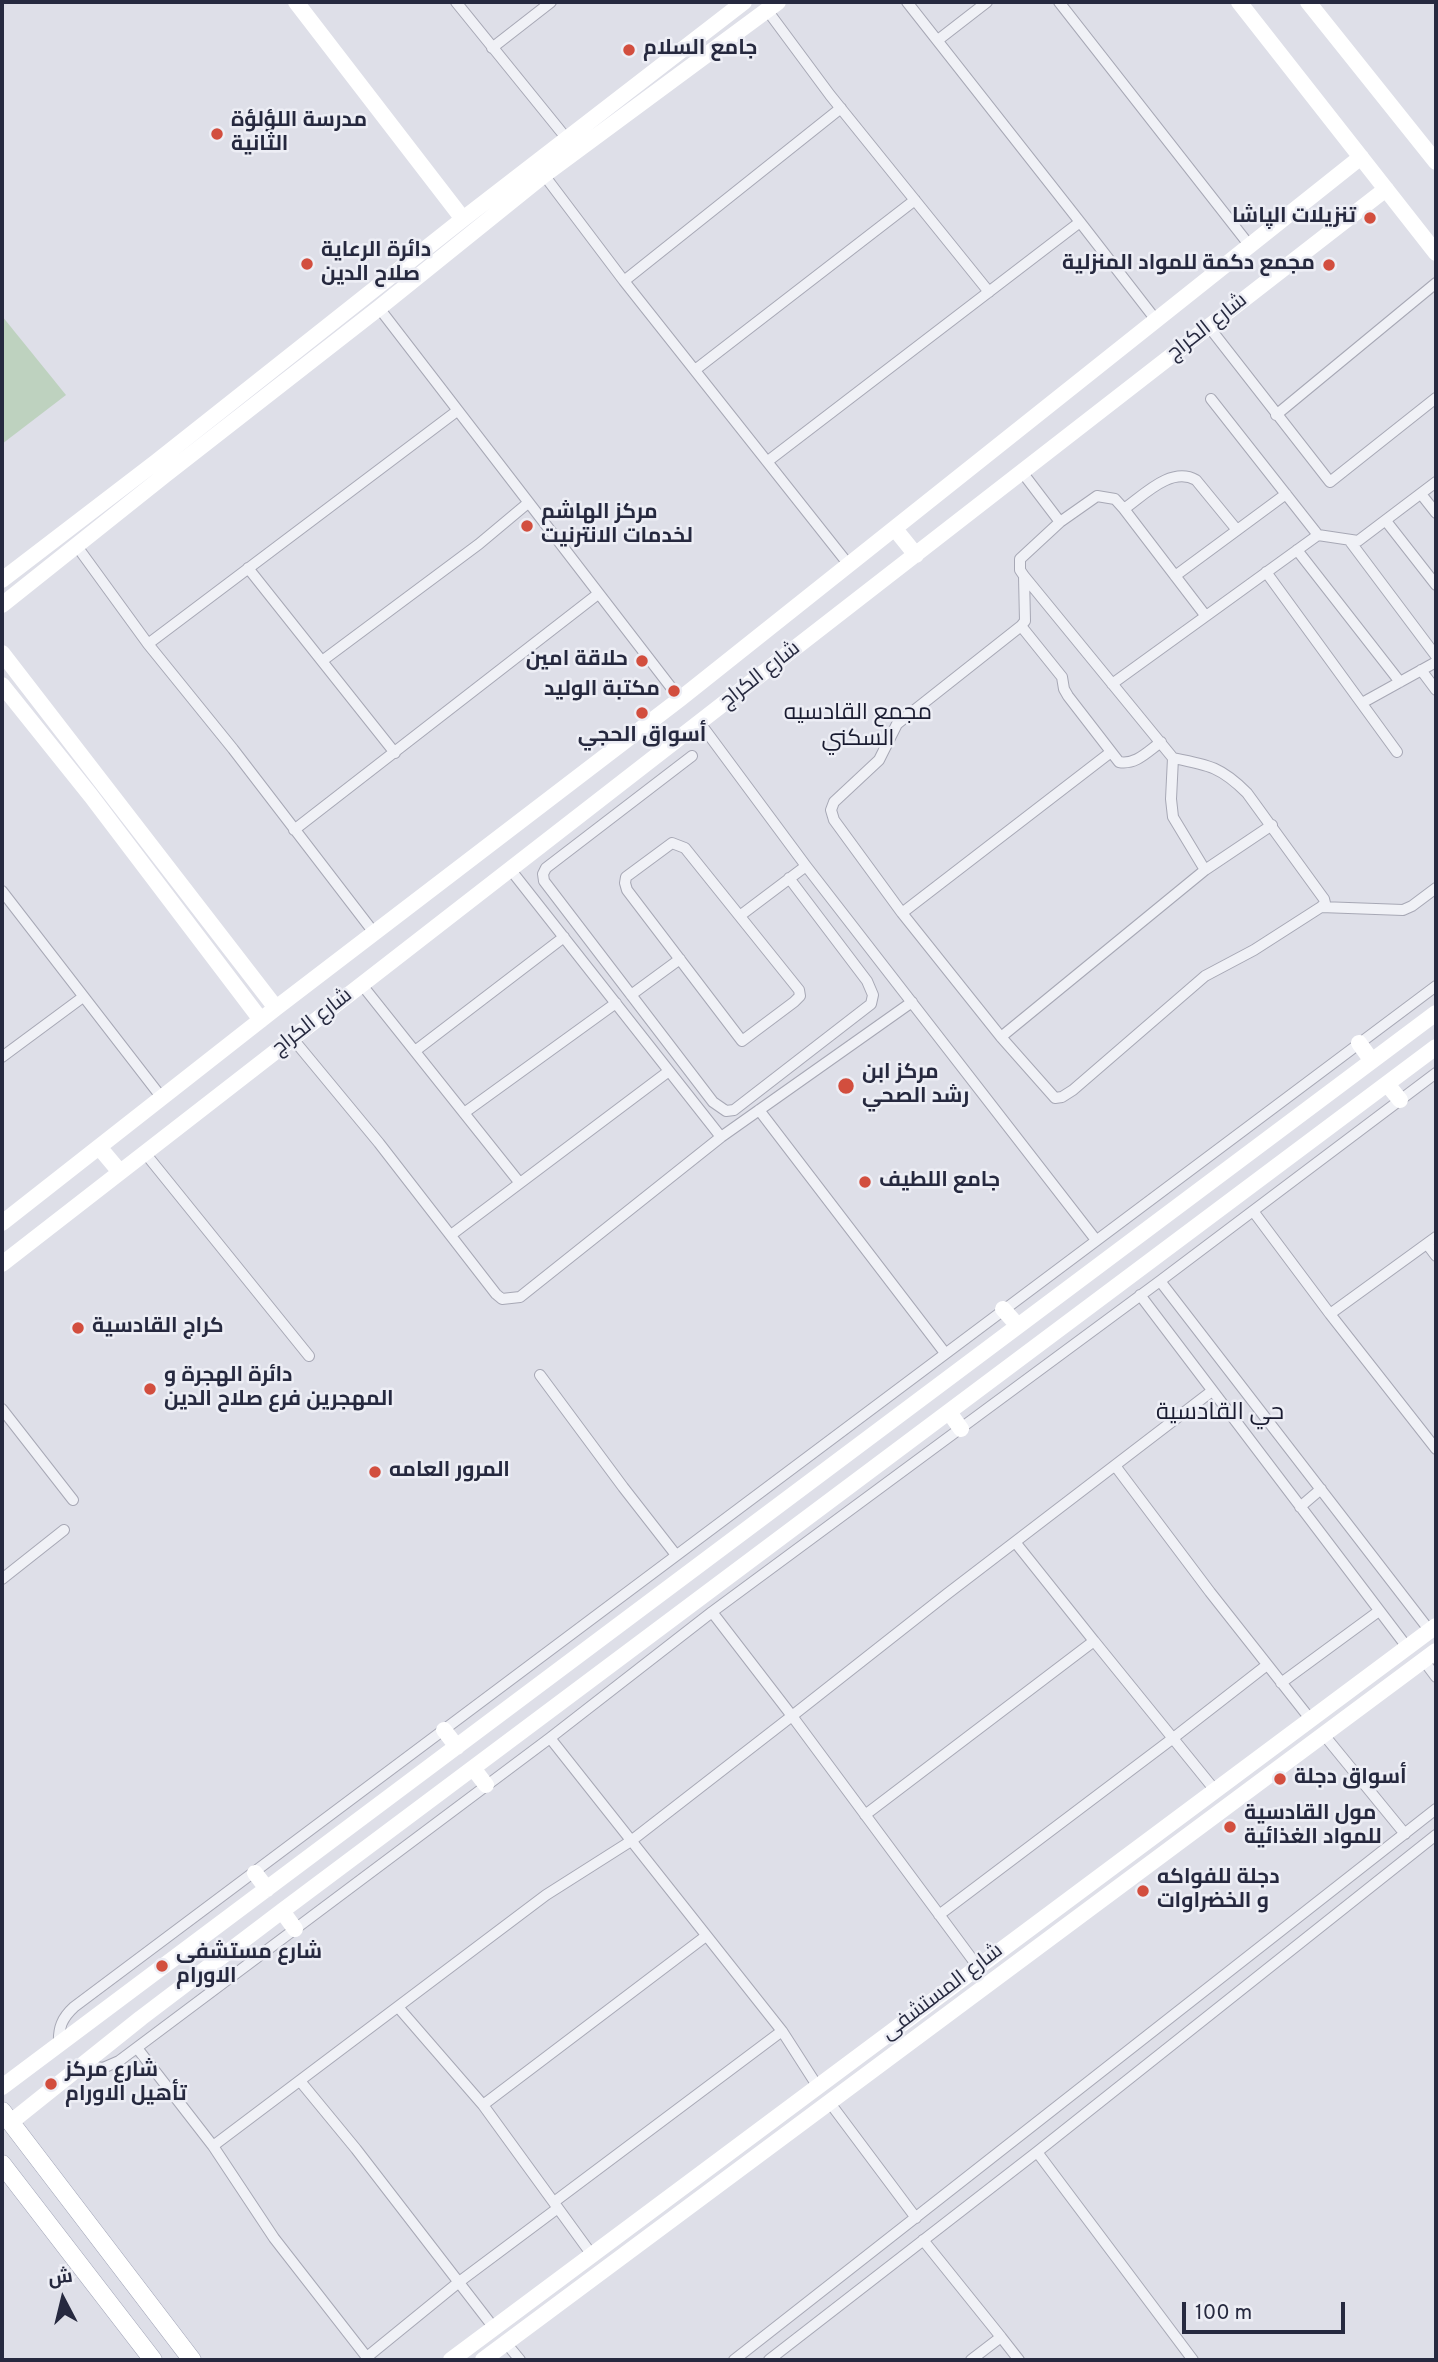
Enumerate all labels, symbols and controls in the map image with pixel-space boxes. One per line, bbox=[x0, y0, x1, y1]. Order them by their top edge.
place label: جامع السلام bbox=[643, 37, 757, 63]
marker: جامع السلام bbox=[621, 42, 637, 58]
place label: مدرسة اللؤلؤة الثانية bbox=[231, 109, 367, 159]
marker: مدرسة اللؤلؤة الثانية bbox=[209, 126, 225, 142]
place label: تنزيلات الپاشا bbox=[1232, 205, 1356, 231]
marker: تنزيلات الپاشا bbox=[1362, 210, 1378, 226]
place label: دائرة الرعاية صلاح الدين bbox=[321, 239, 431, 289]
place label: مجمع دكمة للمواد المنزلية bbox=[1062, 252, 1315, 278]
marker: دائرة الرعاية صلاح الدين bbox=[299, 256, 315, 272]
marker: مجمع دكمة للمواد المنزلية bbox=[1321, 257, 1337, 273]
street label: شارع الكراج bbox=[1163, 289, 1253, 367]
place label: مركز الهاشم لخدمات الانترنيت bbox=[541, 501, 693, 551]
marker: مركز الهاشم لخدمات الانترنيت bbox=[519, 518, 535, 534]
street label: شارع الكراج bbox=[716, 637, 806, 715]
place label: حلاقة امين bbox=[526, 648, 628, 674]
marker: حلاقة امين bbox=[634, 653, 650, 669]
place label: مكتبة الوليد bbox=[544, 678, 660, 704]
marker: مكتبة الوليد bbox=[666, 683, 682, 699]
district label: مجمع القادسيه السكني bbox=[784, 700, 932, 754]
marker: أسواق الحجي bbox=[634, 705, 650, 721]
place label: أسواق الحجي bbox=[578, 724, 706, 750]
street label: شارع الكراج bbox=[268, 984, 358, 1062]
place label: مركز ابن رشد الصحي bbox=[862, 1061, 969, 1111]
marker: مركز ابن رشد الصحي bbox=[836, 1076, 856, 1096]
place label: جامع اللطیف bbox=[879, 1169, 1000, 1195]
marker: جامع اللطیف bbox=[857, 1174, 873, 1190]
place label: كراج القادسية bbox=[92, 1315, 224, 1341]
marker: كراج القادسية bbox=[70, 1320, 86, 1336]
place label: دائرة الهجرة و المهجرين فرع صلاح الدين bbox=[164, 1364, 394, 1414]
marker: دائرة الهجرة و المهجرين فرع صلاح الدين bbox=[142, 1381, 158, 1397]
district label: حي القادسية bbox=[1156, 1400, 1284, 1428]
place label: المرور العامه bbox=[389, 1459, 510, 1485]
marker: المرور العامه bbox=[367, 1464, 383, 1480]
place label: أسواق دجلة bbox=[1294, 1766, 1407, 1792]
marker: أسواق دجلة bbox=[1272, 1771, 1288, 1787]
place label: مول القادسية للمواد الغذائية bbox=[1244, 1802, 1382, 1852]
marker: مول القادسية للمواد الغذائية bbox=[1222, 1819, 1238, 1835]
place label: دجلة للفواكه و الخضراوات bbox=[1157, 1866, 1280, 1916]
marker: دجلة للفواكه و الخضراوات bbox=[1135, 1883, 1151, 1899]
street label: شارع المستشفى bbox=[877, 1939, 1009, 2047]
place label: شارع مستشفى الاورام bbox=[176, 1941, 322, 1991]
marker: شارع مستشفى الاورام bbox=[154, 1958, 170, 1974]
place label: شارع مركز تأهيل الاورام bbox=[65, 2059, 187, 2109]
marker: شارع مركز تأهيل الاورام bbox=[43, 2076, 59, 2092]
north arrow bbox=[28, 2264, 98, 2334]
text: ش bbox=[47, 2265, 74, 2292]
scale bar bbox=[1186, 2288, 1349, 2332]
text: 100 m bbox=[1195, 2300, 1252, 2327]

